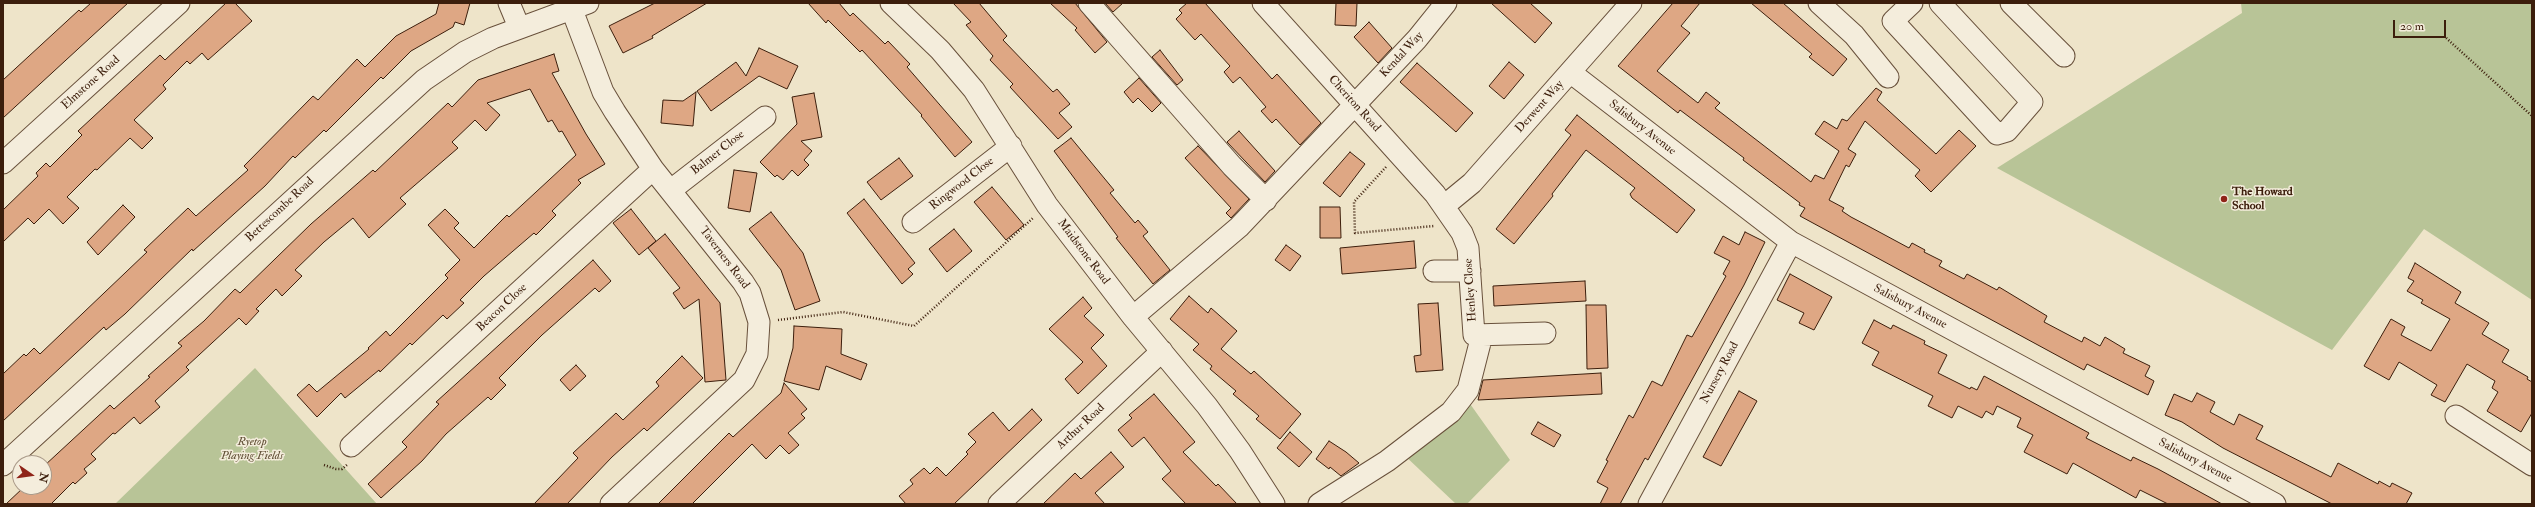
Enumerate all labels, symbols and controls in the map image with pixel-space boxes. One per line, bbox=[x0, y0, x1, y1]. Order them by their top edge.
scale bar bbox=[2395, 12, 2448, 38]
text: 20 m bbox=[2400, 19, 2424, 34]
street label: Kendal Way bbox=[1377, 29, 1427, 81]
street label: Elmstone Road bbox=[59, 53, 123, 113]
street label: Cheriton Road bbox=[1325, 73, 1383, 135]
street label: Derwent Way bbox=[1513, 78, 1567, 136]
street label: Salisbury Avenue bbox=[1606, 97, 1678, 159]
street label: Balmer Close bbox=[688, 128, 748, 178]
street label: Ringwood Close bbox=[927, 154, 997, 214]
street label: Bettescombe Road bbox=[243, 175, 317, 245]
place label: The Howard School bbox=[2232, 185, 2293, 213]
marker: The Howard School bbox=[2219, 194, 2229, 204]
street label: Maidstone Road bbox=[1054, 216, 1112, 288]
street label: Taverners Road bbox=[696, 224, 752, 292]
street label: Henley Close bbox=[1462, 258, 1480, 322]
street label: Beacon Close bbox=[474, 281, 530, 335]
street label: Salisbury Avenue bbox=[1871, 282, 1949, 332]
street label: Nursery Road bbox=[1698, 340, 1742, 406]
street label: Arthur Road bbox=[1054, 401, 1108, 453]
park label: Ryetop Playing Fields bbox=[221, 435, 283, 463]
street label: Salisbury Avenue bbox=[2156, 436, 2234, 486]
north arrow bbox=[12, 455, 52, 495]
text: N bbox=[36, 471, 51, 484]

